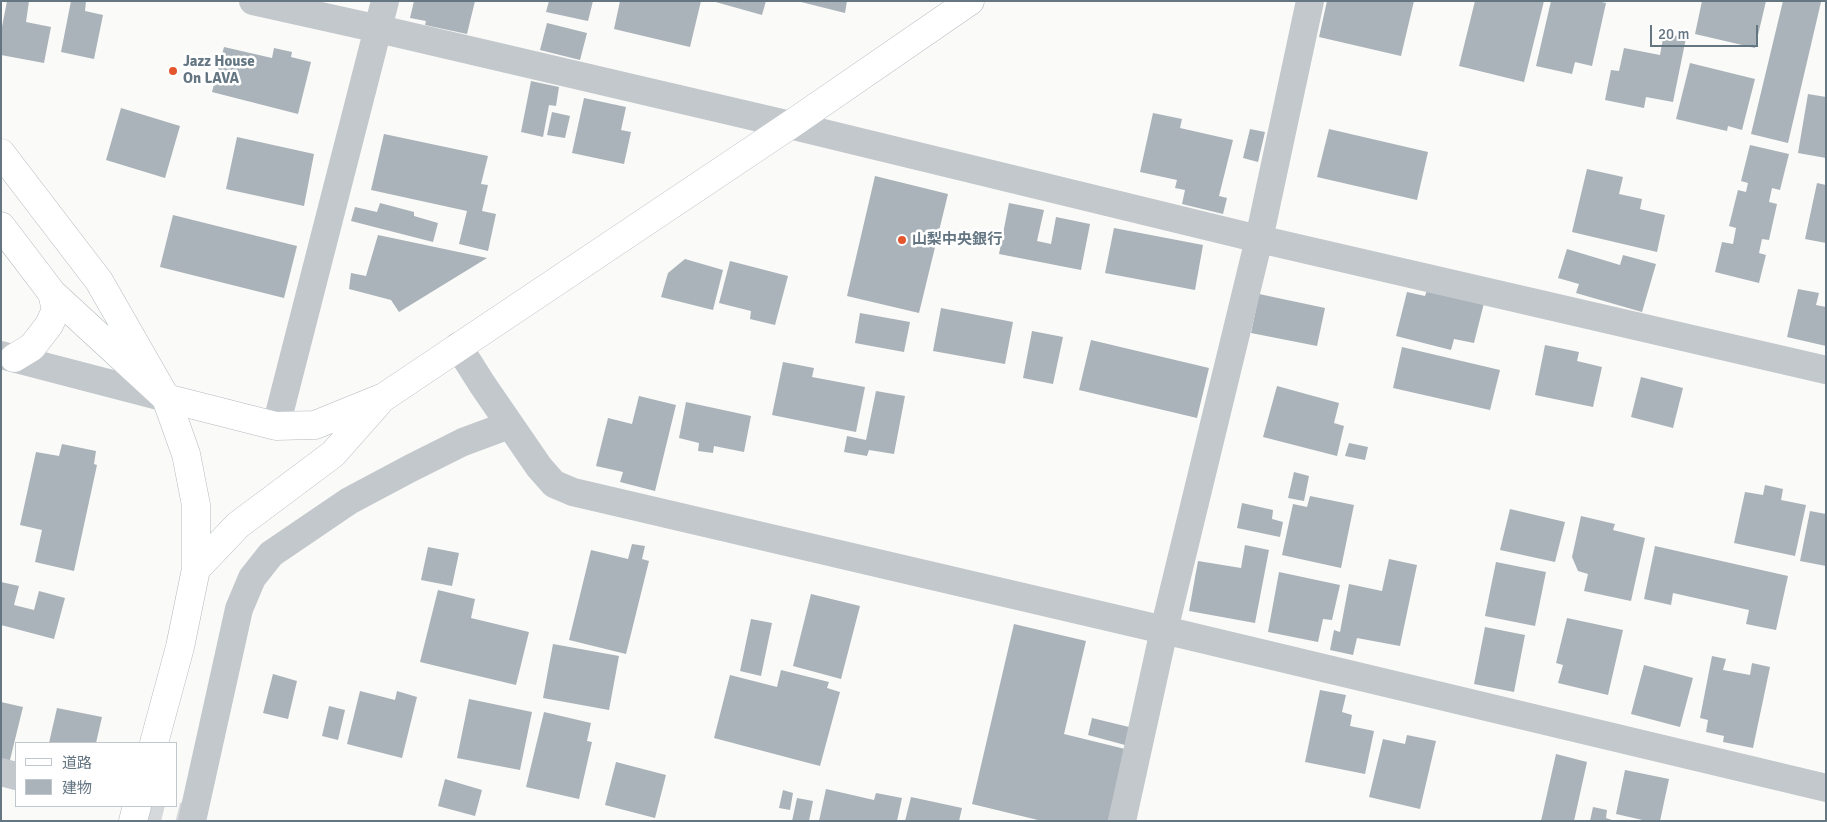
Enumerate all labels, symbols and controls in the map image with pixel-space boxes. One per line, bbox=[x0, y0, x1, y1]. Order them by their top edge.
scale bar bbox=[1652, 15, 1760, 47]
text: 20 m bbox=[1658, 25, 1689, 43]
place label: Jazz House On LAVA bbox=[183, 53, 255, 88]
marker: Jazz House On LAVA bbox=[167, 65, 179, 77]
place label: 山梨中央銀行 bbox=[912, 231, 1002, 249]
marker: 山梨中央銀行 bbox=[896, 234, 908, 246]
legend bbox=[15, 742, 178, 807]
text: 道路 bbox=[62, 754, 92, 772]
text: 建物 bbox=[62, 779, 92, 797]

